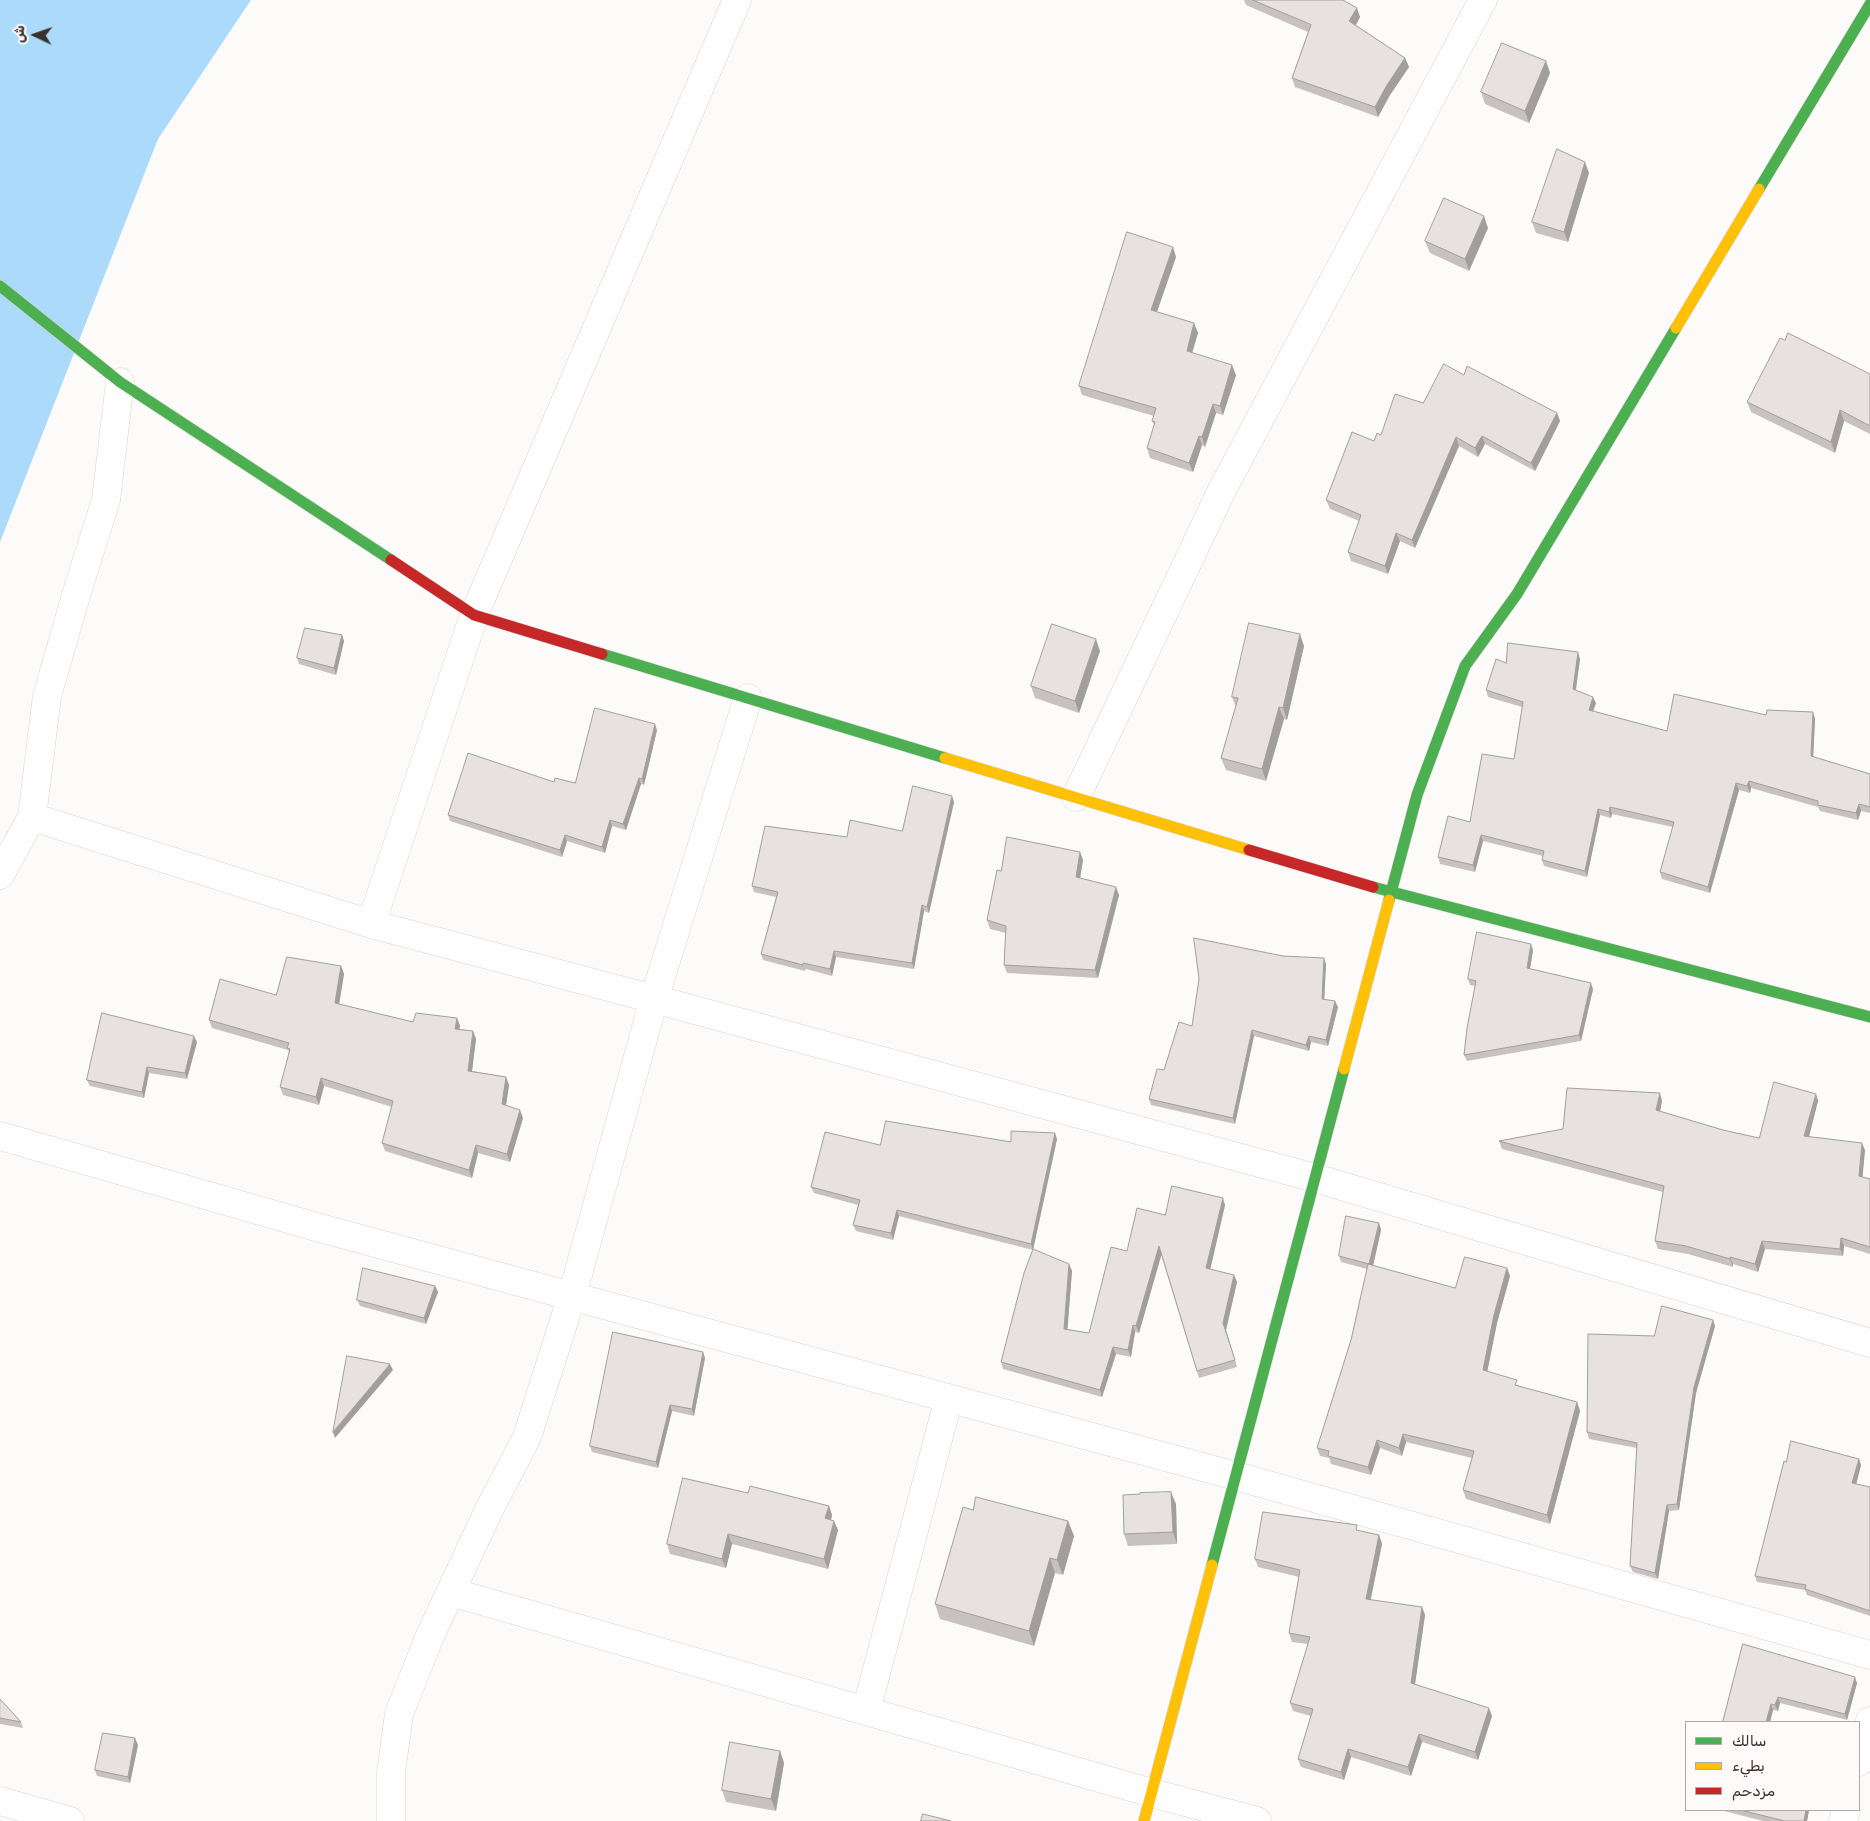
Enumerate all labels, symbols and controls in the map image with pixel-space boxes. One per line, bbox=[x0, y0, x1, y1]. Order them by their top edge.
north arrow bbox=[10, 10, 60, 60]
text: ش bbox=[11, 25, 28, 43]
legend bbox=[1685, 1721, 1860, 1811]
text: سالك bbox=[1732, 1732, 1767, 1750]
text: بطيء bbox=[1732, 1757, 1765, 1775]
text: مزدحم bbox=[1732, 1782, 1775, 1800]

